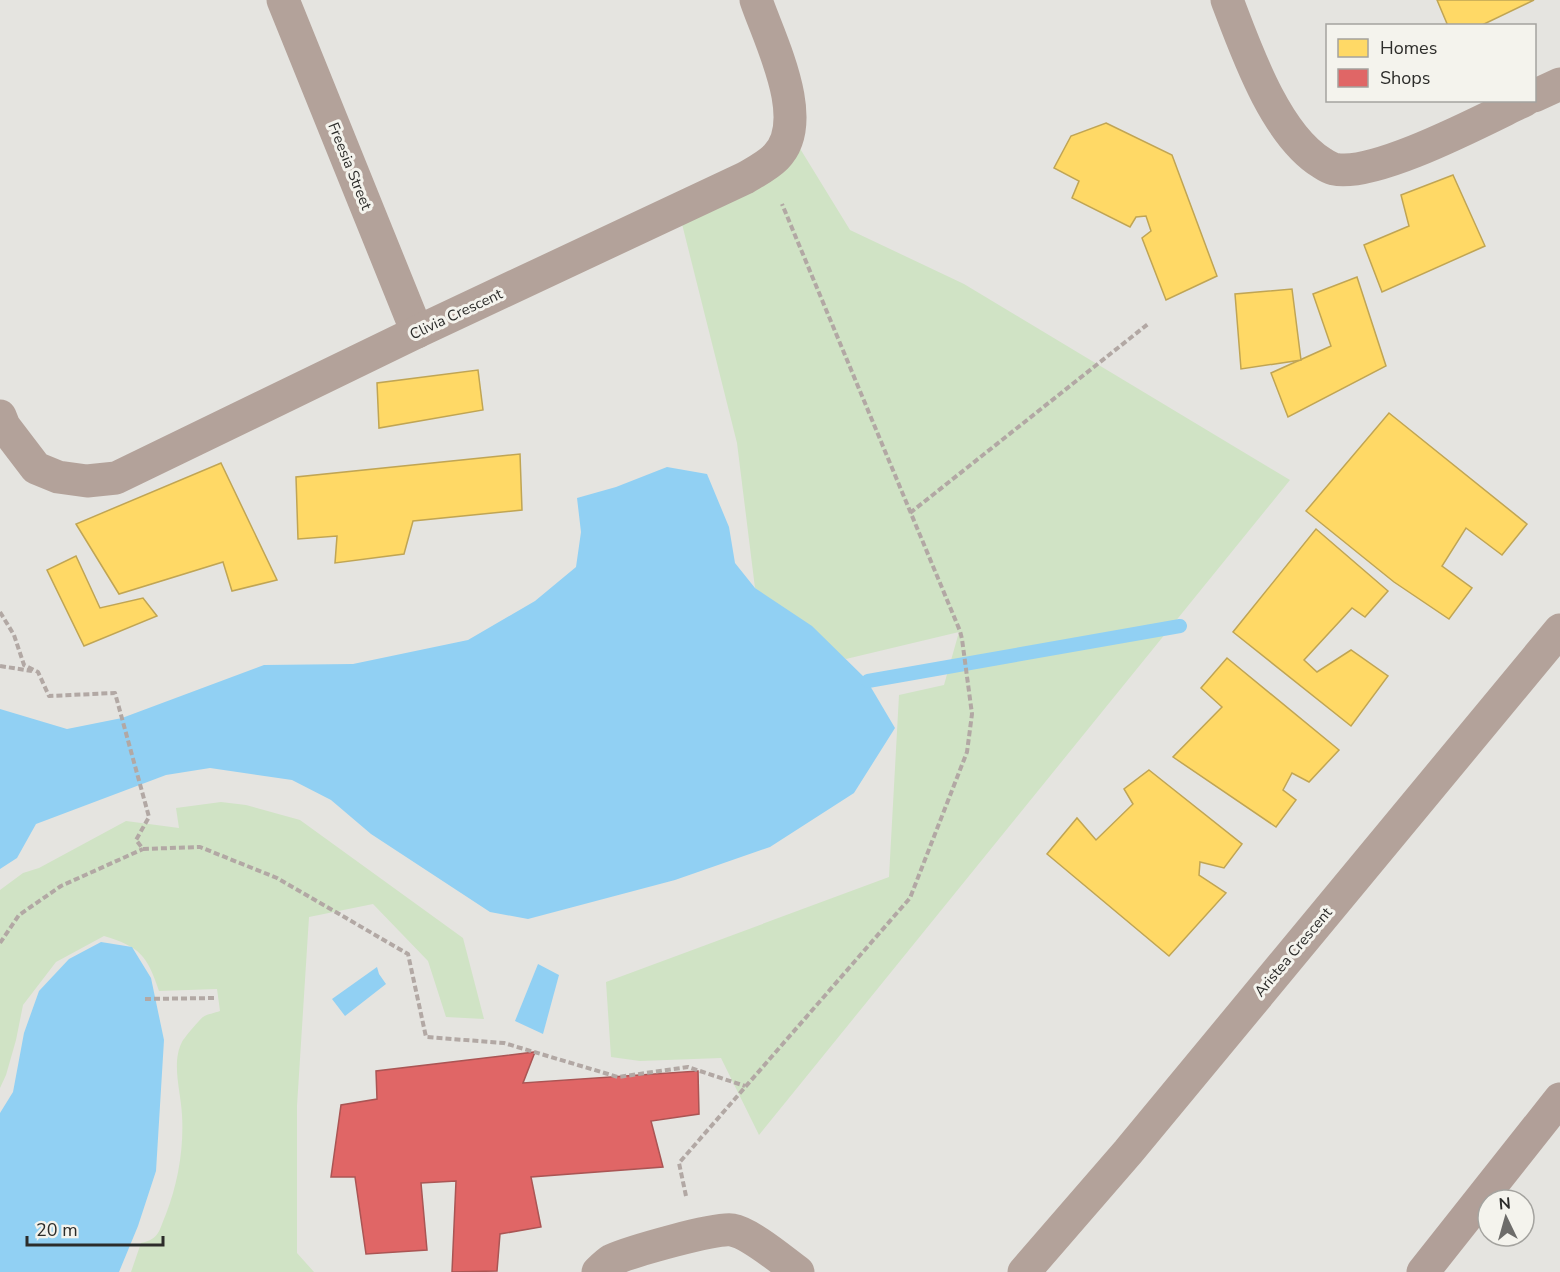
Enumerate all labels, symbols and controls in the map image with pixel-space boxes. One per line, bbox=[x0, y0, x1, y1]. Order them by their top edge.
legend bbox=[1326, 24, 1536, 102]
text: Homes bbox=[1380, 36, 1437, 60]
text: Shops bbox=[1380, 66, 1430, 90]
street label: Freesia Street bbox=[323, 119, 377, 213]
street label: Clivia Crescent bbox=[406, 283, 506, 344]
street label: Aristea Crescent bbox=[1250, 902, 1337, 1001]
north arrow bbox=[1476, 1188, 1536, 1248]
text: N bbox=[1498, 1193, 1512, 1216]
scale bar bbox=[27, 1209, 164, 1247]
text: 20 m bbox=[36, 1218, 78, 1242]

